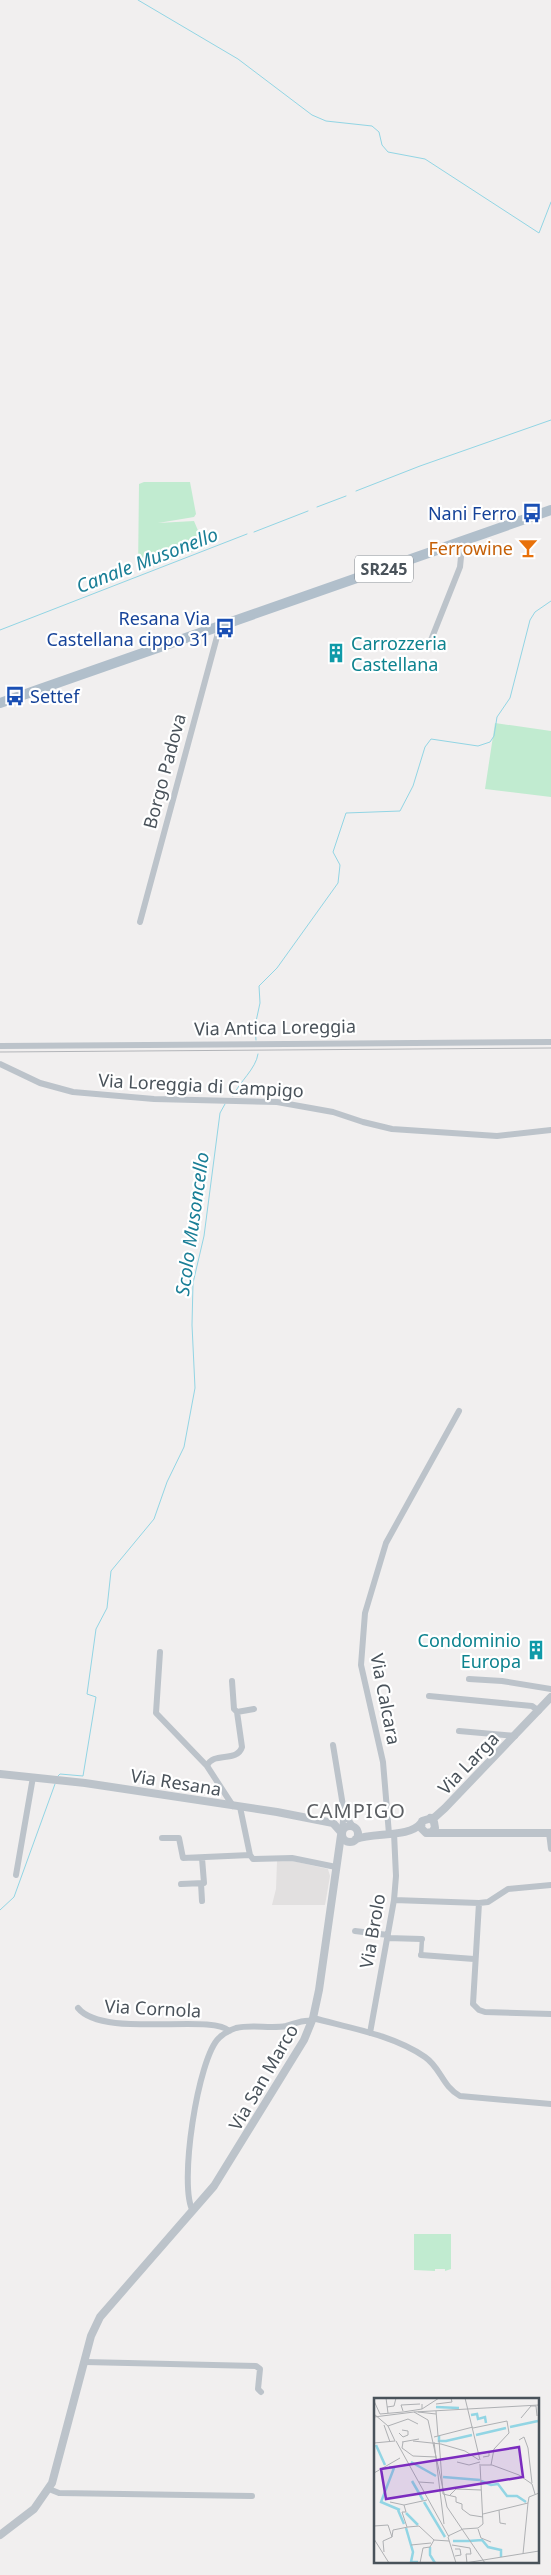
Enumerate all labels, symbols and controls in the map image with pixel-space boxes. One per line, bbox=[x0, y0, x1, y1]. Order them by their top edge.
place label: Nani Ferro bbox=[428, 501, 517, 525]
bus stop icon: Nani Ferro bbox=[521, 502, 543, 524]
water label: Canale Musonello bbox=[72, 521, 222, 599]
place label: Ferrowine bbox=[428, 536, 513, 560]
bar icon: Ferrowine bbox=[517, 537, 539, 559]
road number: SR245 bbox=[355, 556, 413, 582]
place label: Resana Via Castellana cippo 31 bbox=[46, 606, 210, 651]
bus stop icon: Resana Via Castellana cippo 31 bbox=[214, 617, 236, 639]
place label: Carrozzeria Castellana bbox=[351, 631, 447, 676]
building icon: Carrozzeria Castellana bbox=[325, 642, 347, 664]
place label: Settef bbox=[30, 684, 80, 708]
bus stop icon: Settef bbox=[4, 685, 26, 707]
street label: Borgo Padova bbox=[137, 711, 191, 831]
street label: Via Antica Loreggia bbox=[194, 1014, 356, 1040]
street label: Via Loreggia di Campigo bbox=[98, 1068, 304, 1102]
water label: Scolo Musoncello bbox=[169, 1150, 215, 1298]
place label: Condominio Europa bbox=[418, 1628, 521, 1673]
building icon: Condominio Europa bbox=[525, 1639, 547, 1661]
street label: Via Calcara bbox=[365, 1651, 407, 1747]
street label: Via Larga bbox=[432, 1727, 504, 1799]
street label: Via Resana bbox=[129, 1763, 223, 1801]
district label: CAMPIGO bbox=[306, 1797, 406, 1824]
street label: Via Brolo bbox=[354, 1892, 390, 1970]
street label: Via Cornola bbox=[104, 1993, 202, 2023]
street label: Via San Marco bbox=[223, 2019, 303, 2135]
inset map bbox=[374, 2398, 538, 2562]

